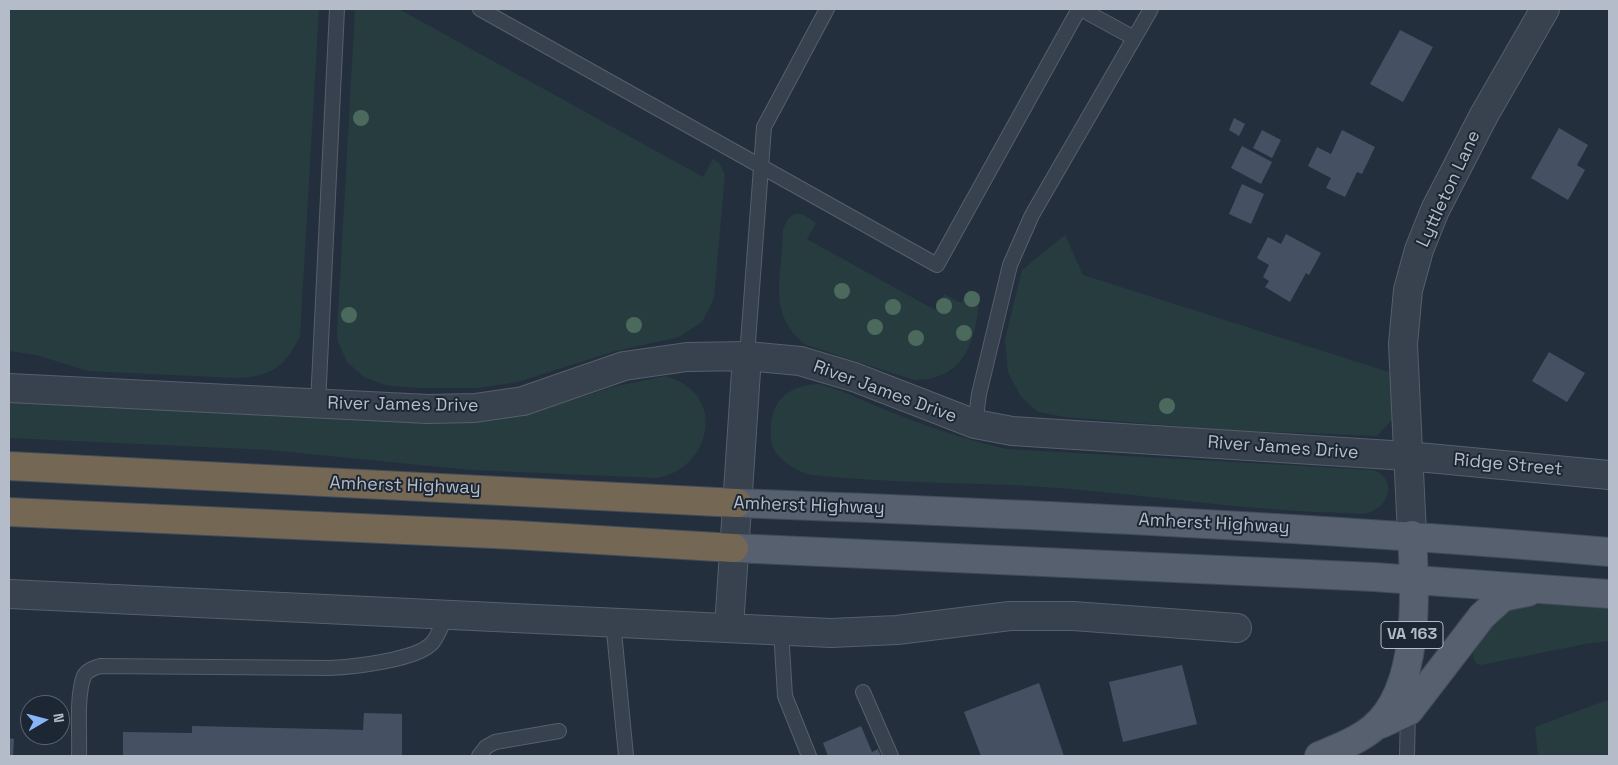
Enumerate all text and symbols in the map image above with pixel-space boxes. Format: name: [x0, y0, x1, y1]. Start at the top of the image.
street label: Lyttleton Lane: [1413, 127, 1485, 251]
street label: River James Drive: [810, 356, 960, 428]
street label: River James Drive: [327, 393, 479, 417]
street label: River James Drive: [1207, 432, 1359, 464]
street label: Ridge Street: [1453, 449, 1563, 481]
street label: Amherst Highway: [329, 473, 481, 499]
street label: Amherst Highway: [733, 493, 885, 519]
street label: Amherst Highway: [1138, 509, 1290, 539]
road number: VA 163: [1381, 622, 1443, 648]
north arrow: [20, 695, 70, 745]
text: N: [49, 712, 68, 724]

